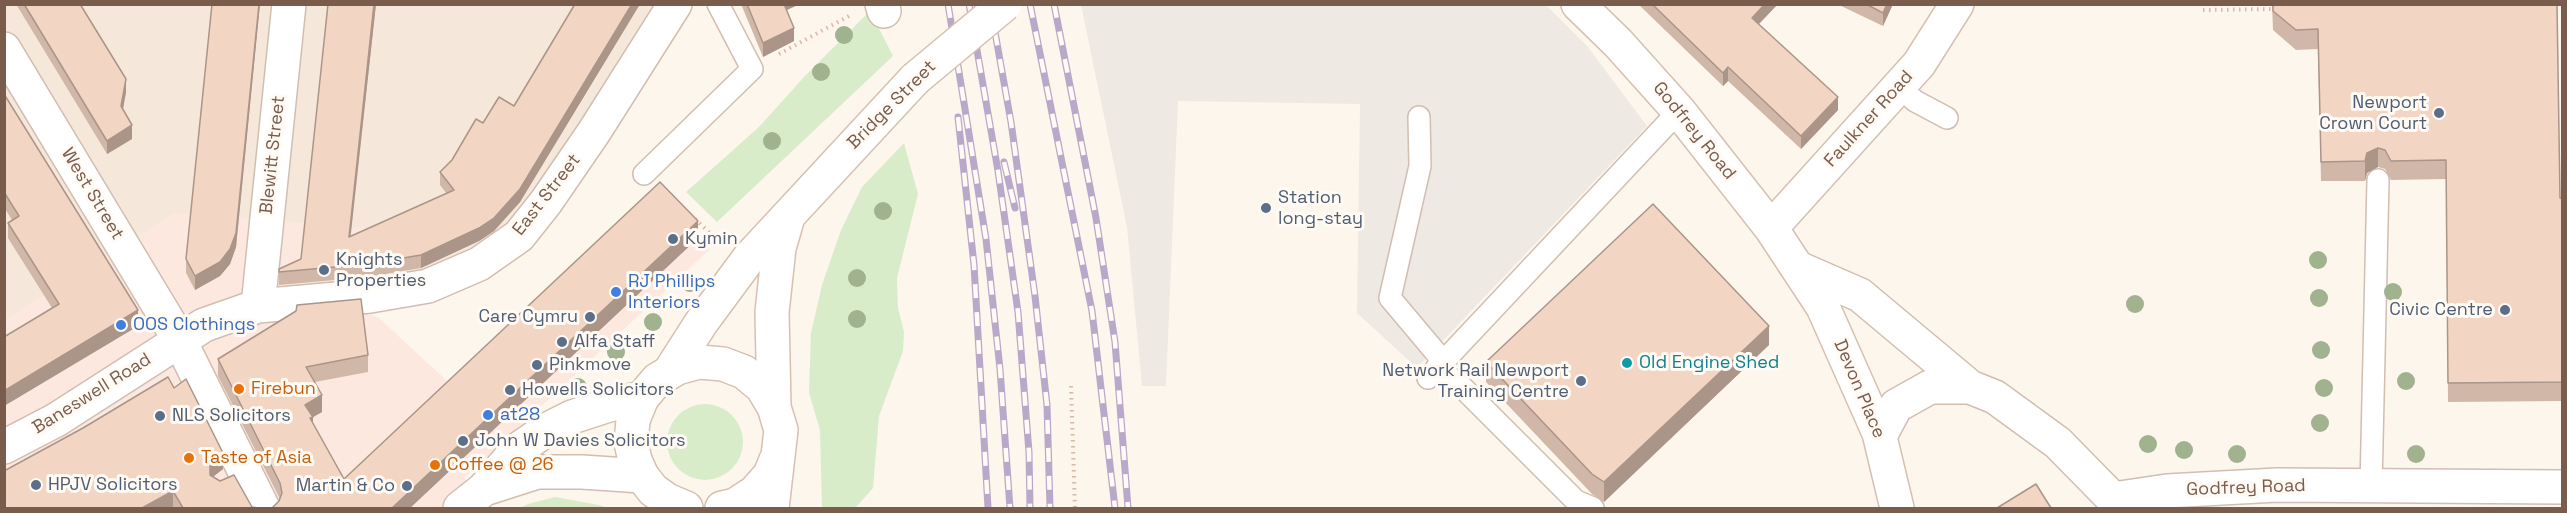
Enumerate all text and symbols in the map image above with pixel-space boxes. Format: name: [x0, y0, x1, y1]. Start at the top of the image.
street label: Bridge Street: [843, 56, 941, 154]
street label: Faulkner Road: [1820, 66, 1918, 172]
street label: Godfrey Road: [1648, 78, 1740, 184]
place label: Newport Crown Court: [2319, 92, 2427, 134]
street label: Blewitt Street: [256, 95, 290, 215]
marker: Newport Crown Court: [2432, 106, 2446, 120]
street label: West Street: [56, 144, 128, 244]
street label: East Street: [508, 150, 586, 240]
place label: Station long-stay: [1278, 187, 1363, 230]
marker: Station long-stay: [1259, 201, 1273, 215]
place label: Kymin: [685, 228, 738, 250]
marker: Kymin: [666, 232, 680, 246]
place label: Knights Properties: [336, 249, 426, 292]
marker: Knights Properties: [317, 263, 331, 277]
place label: RJ Phillips Interiors: [628, 271, 715, 314]
marker: RJ Phillips Interiors: [609, 285, 623, 299]
place label: Civic Centre: [2389, 299, 2493, 321]
marker: Civic Centre: [2498, 303, 2512, 317]
place label: Care Cymru: [478, 306, 578, 328]
marker: Care Cymru: [583, 310, 597, 324]
place label: OOS Clothings: [133, 314, 255, 336]
marker: OOS Clothings: [114, 318, 128, 332]
place label: Alfa Staff: [574, 331, 655, 353]
marker: Alfa Staff: [555, 335, 569, 349]
street label: Devon Place: [1829, 336, 1889, 442]
street label: Baneswell Road: [29, 349, 155, 439]
place label: Old Engine Shed: [1639, 352, 1779, 374]
place label: Pinkmove: [549, 354, 631, 376]
marker: Old Engine Shed: [1620, 356, 1634, 370]
marker: Pinkmove: [530, 358, 544, 372]
place label: Network Rail Newport Training Centre: [1382, 360, 1569, 403]
marker: Network Rail Newport Training Centre: [1574, 374, 1588, 388]
place label: Firebun: [251, 378, 316, 400]
place label: Howells Solicitors: [522, 379, 674, 401]
marker: Firebun: [232, 382, 246, 396]
marker: Howells Solicitors: [503, 383, 517, 397]
place label: at28: [500, 404, 540, 426]
place label: NLS Solicitors: [172, 405, 291, 427]
marker: at28: [481, 408, 495, 422]
marker: NLS Solicitors: [153, 409, 167, 423]
place label: John W Davies Solicitors: [475, 430, 685, 452]
marker: John W Davies Solicitors: [456, 434, 470, 448]
place label: Taste of Asia: [201, 447, 312, 469]
marker: Taste of Asia: [182, 451, 196, 465]
place label: Coffee @ 26: [447, 454, 554, 476]
marker: Coffee @ 26: [428, 458, 442, 472]
place label: HPJV Solicitors: [48, 474, 177, 496]
place label: Martin & Co: [296, 475, 395, 497]
street label: Godfrey Road: [2186, 475, 2306, 501]
marker: HPJV Solicitors: [29, 478, 43, 492]
marker: Martin & Co: [400, 479, 414, 493]

